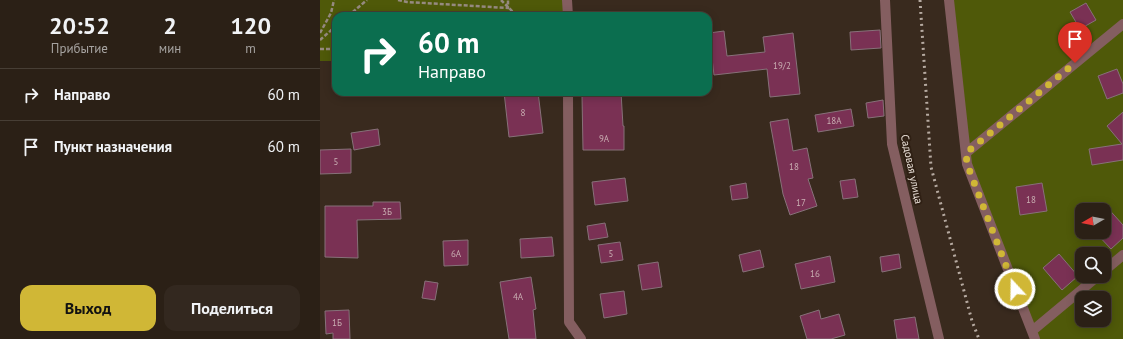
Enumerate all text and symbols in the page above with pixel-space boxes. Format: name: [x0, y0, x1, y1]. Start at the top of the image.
text: 20:52: [49, 10, 110, 41]
text: 2: [163, 10, 177, 41]
text: 120: [230, 10, 271, 41]
pin: [1058, 22, 1092, 63]
text: 60 m: [418, 24, 479, 61]
icon: right: [352, 28, 404, 80]
icon: arrive: [1064, 28, 1086, 50]
text: Прибытие: [51, 40, 108, 57]
text: мин: [159, 40, 181, 57]
text: m: [245, 40, 256, 57]
text: Направо: [418, 60, 486, 83]
house number: 19/2: [773, 60, 791, 71]
icon: right: [20, 84, 42, 106]
text: Направо: [54, 85, 110, 104]
text: 60 m: [267, 85, 300, 104]
house number: 8: [521, 107, 526, 118]
house number: 18А: [826, 115, 842, 126]
house number: 9А: [599, 133, 610, 144]
street label: Садовая улица: [898, 133, 926, 205]
icon: arrive: [20, 136, 42, 158]
text: Пункт назначения: [54, 137, 172, 156]
text: 60 m: [267, 137, 300, 156]
house number: 5: [334, 156, 339, 167]
house number: 18: [789, 161, 799, 172]
house number: 18: [1026, 194, 1036, 205]
house number: 17: [796, 197, 806, 208]
north arrow: [1075, 203, 1111, 239]
map controls: [1075, 203, 1111, 327]
house number: 3Б: [382, 206, 392, 217]
button: search: [1075, 247, 1111, 283]
house number: 6А: [451, 248, 462, 259]
house number: 5: [609, 248, 614, 259]
house number: 16: [810, 268, 820, 279]
position arrow: [994, 268, 1036, 310]
button: Выход: [20, 285, 156, 331]
button: Поделиться: [164, 285, 300, 331]
house number: 4А: [513, 291, 524, 302]
button: layers: [1075, 291, 1111, 327]
house number: 1Б: [332, 317, 342, 328]

